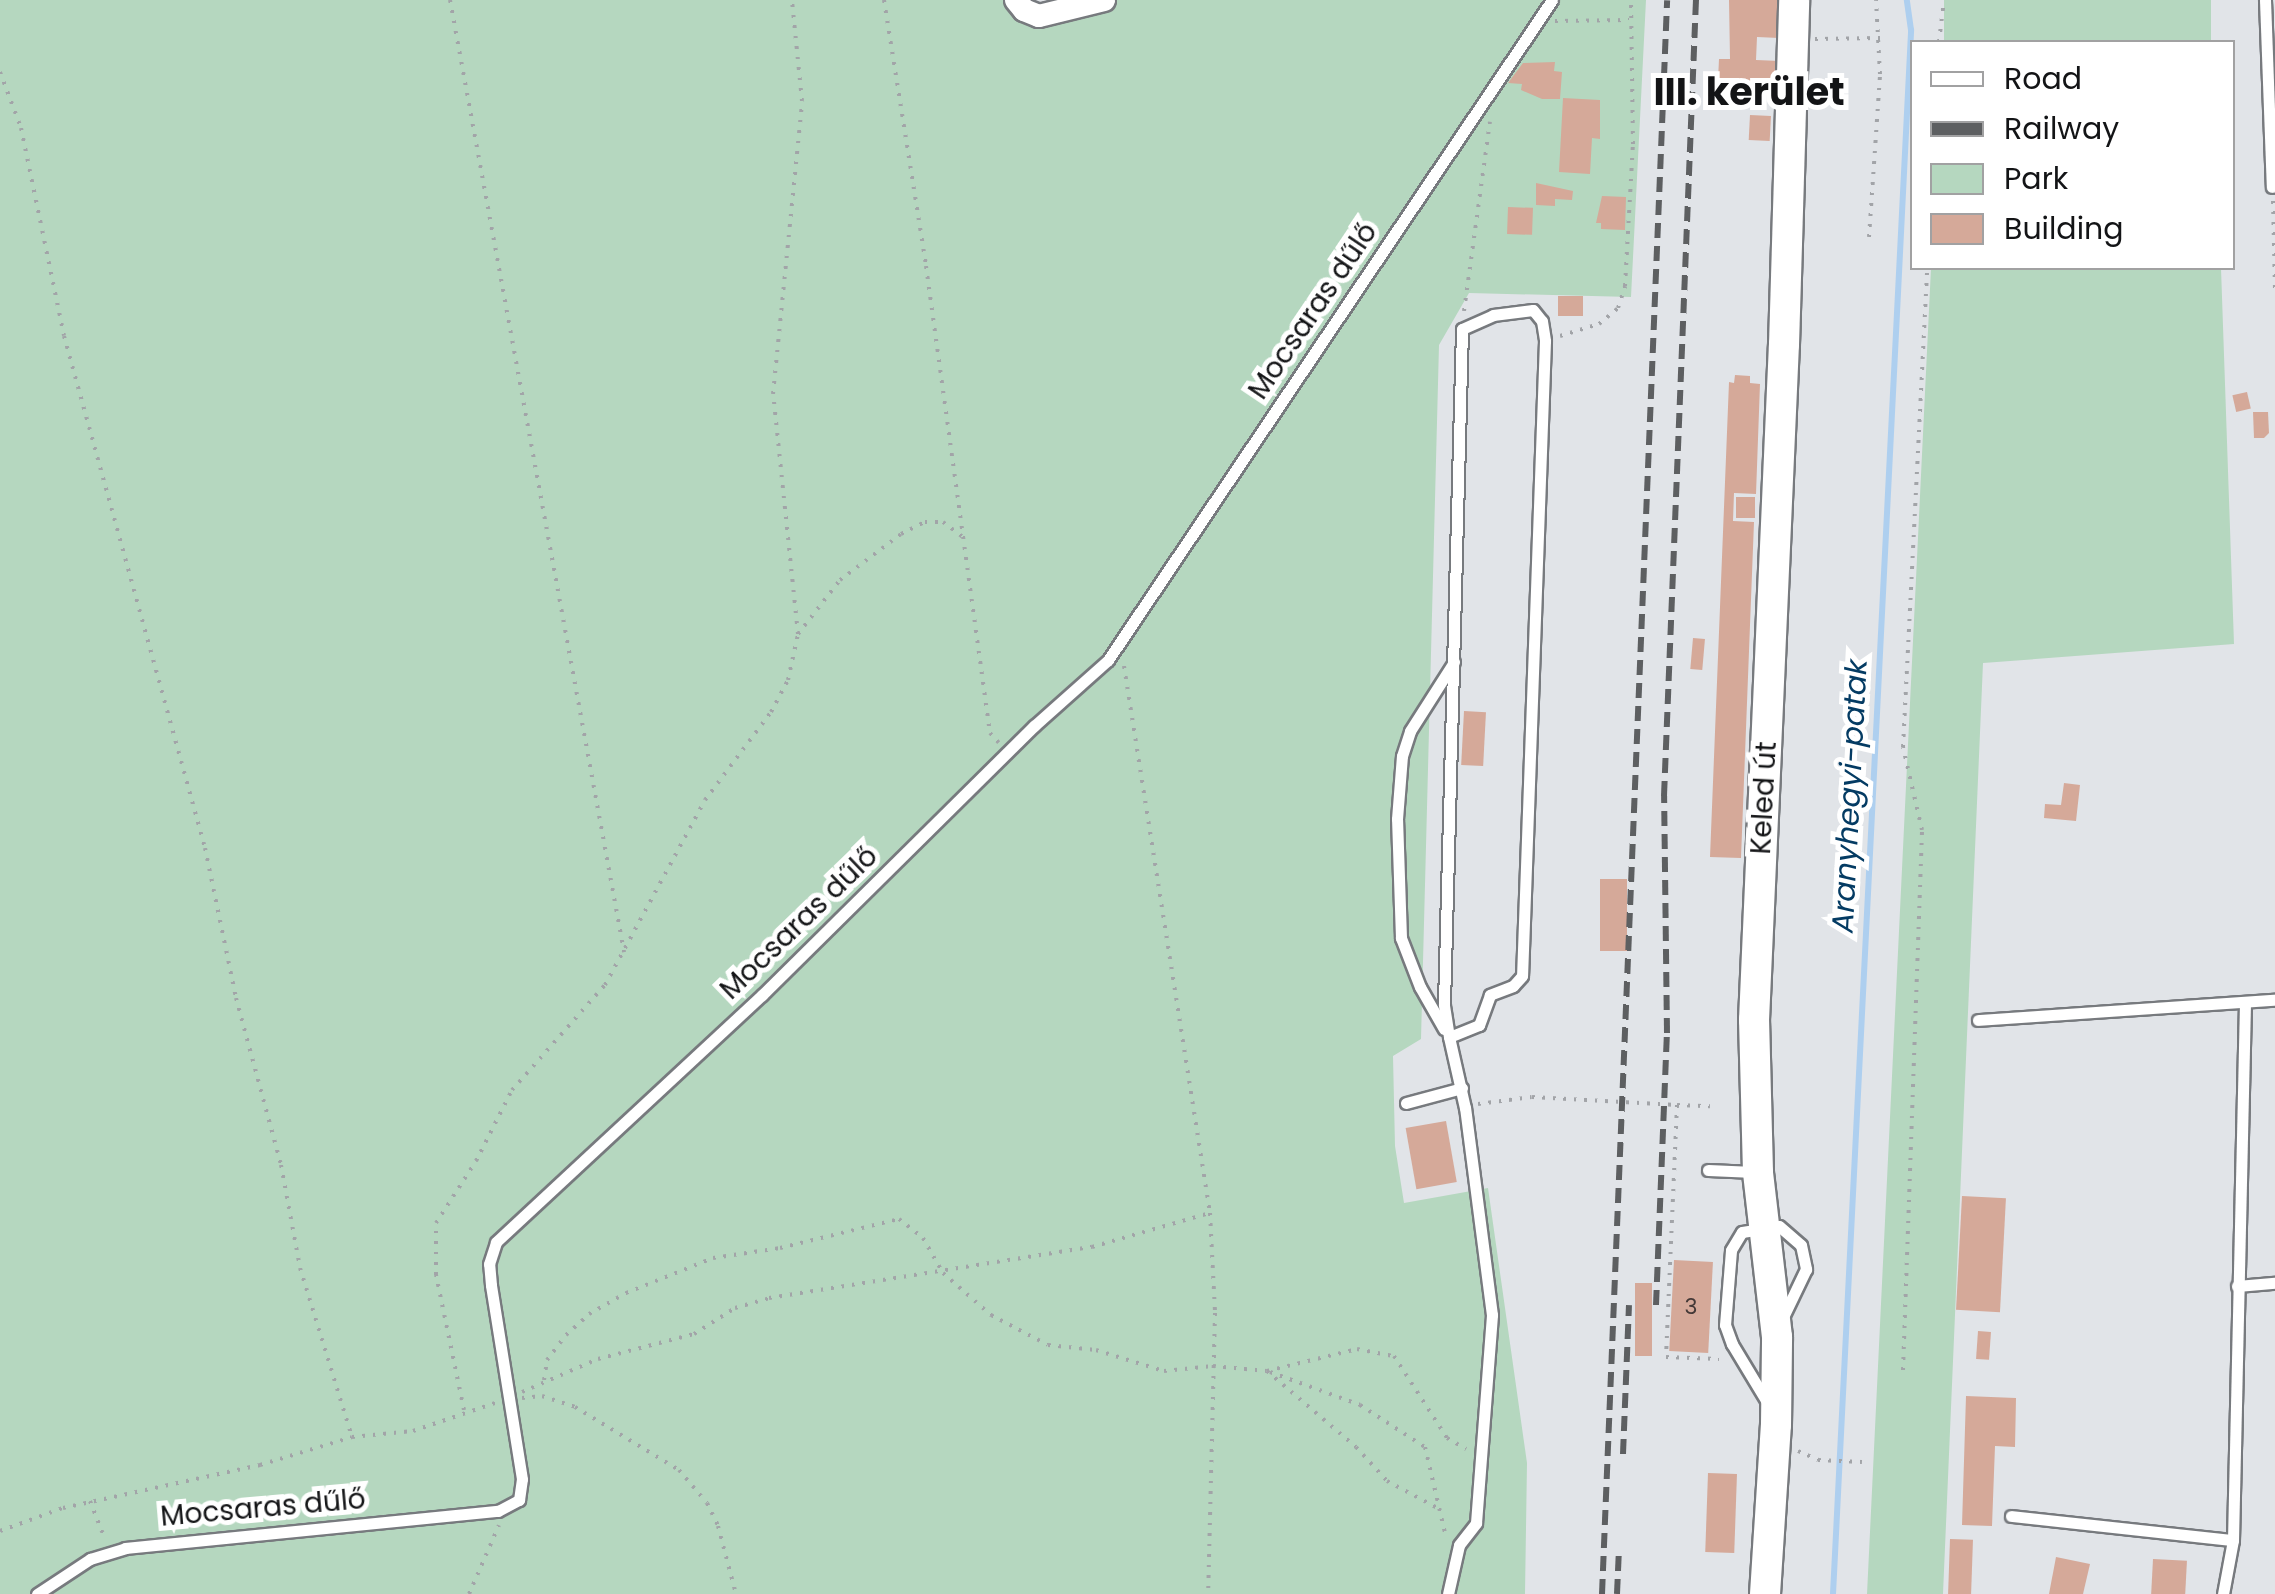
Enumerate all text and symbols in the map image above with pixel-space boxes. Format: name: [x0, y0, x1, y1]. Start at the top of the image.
legend: [1910, 40, 2235, 270]
text: Road: [2004, 57, 2082, 100]
district label: III. kerület: [1653, 69, 1845, 115]
text: Railway: [2004, 107, 2119, 150]
text: Park: [2004, 157, 2068, 200]
text: Building: [2004, 207, 2124, 250]
street label: Mocsaras dűlő: [1242, 216, 1384, 406]
water label: Aranyhegyi-patak: [1825, 658, 1875, 934]
street label: Keled út: [1744, 741, 1784, 855]
street label: Mocsaras dűlő: [713, 839, 885, 1007]
house number: 3: [1685, 1294, 1697, 1320]
street label: Mocsaras dűlő: [159, 1482, 367, 1534]

